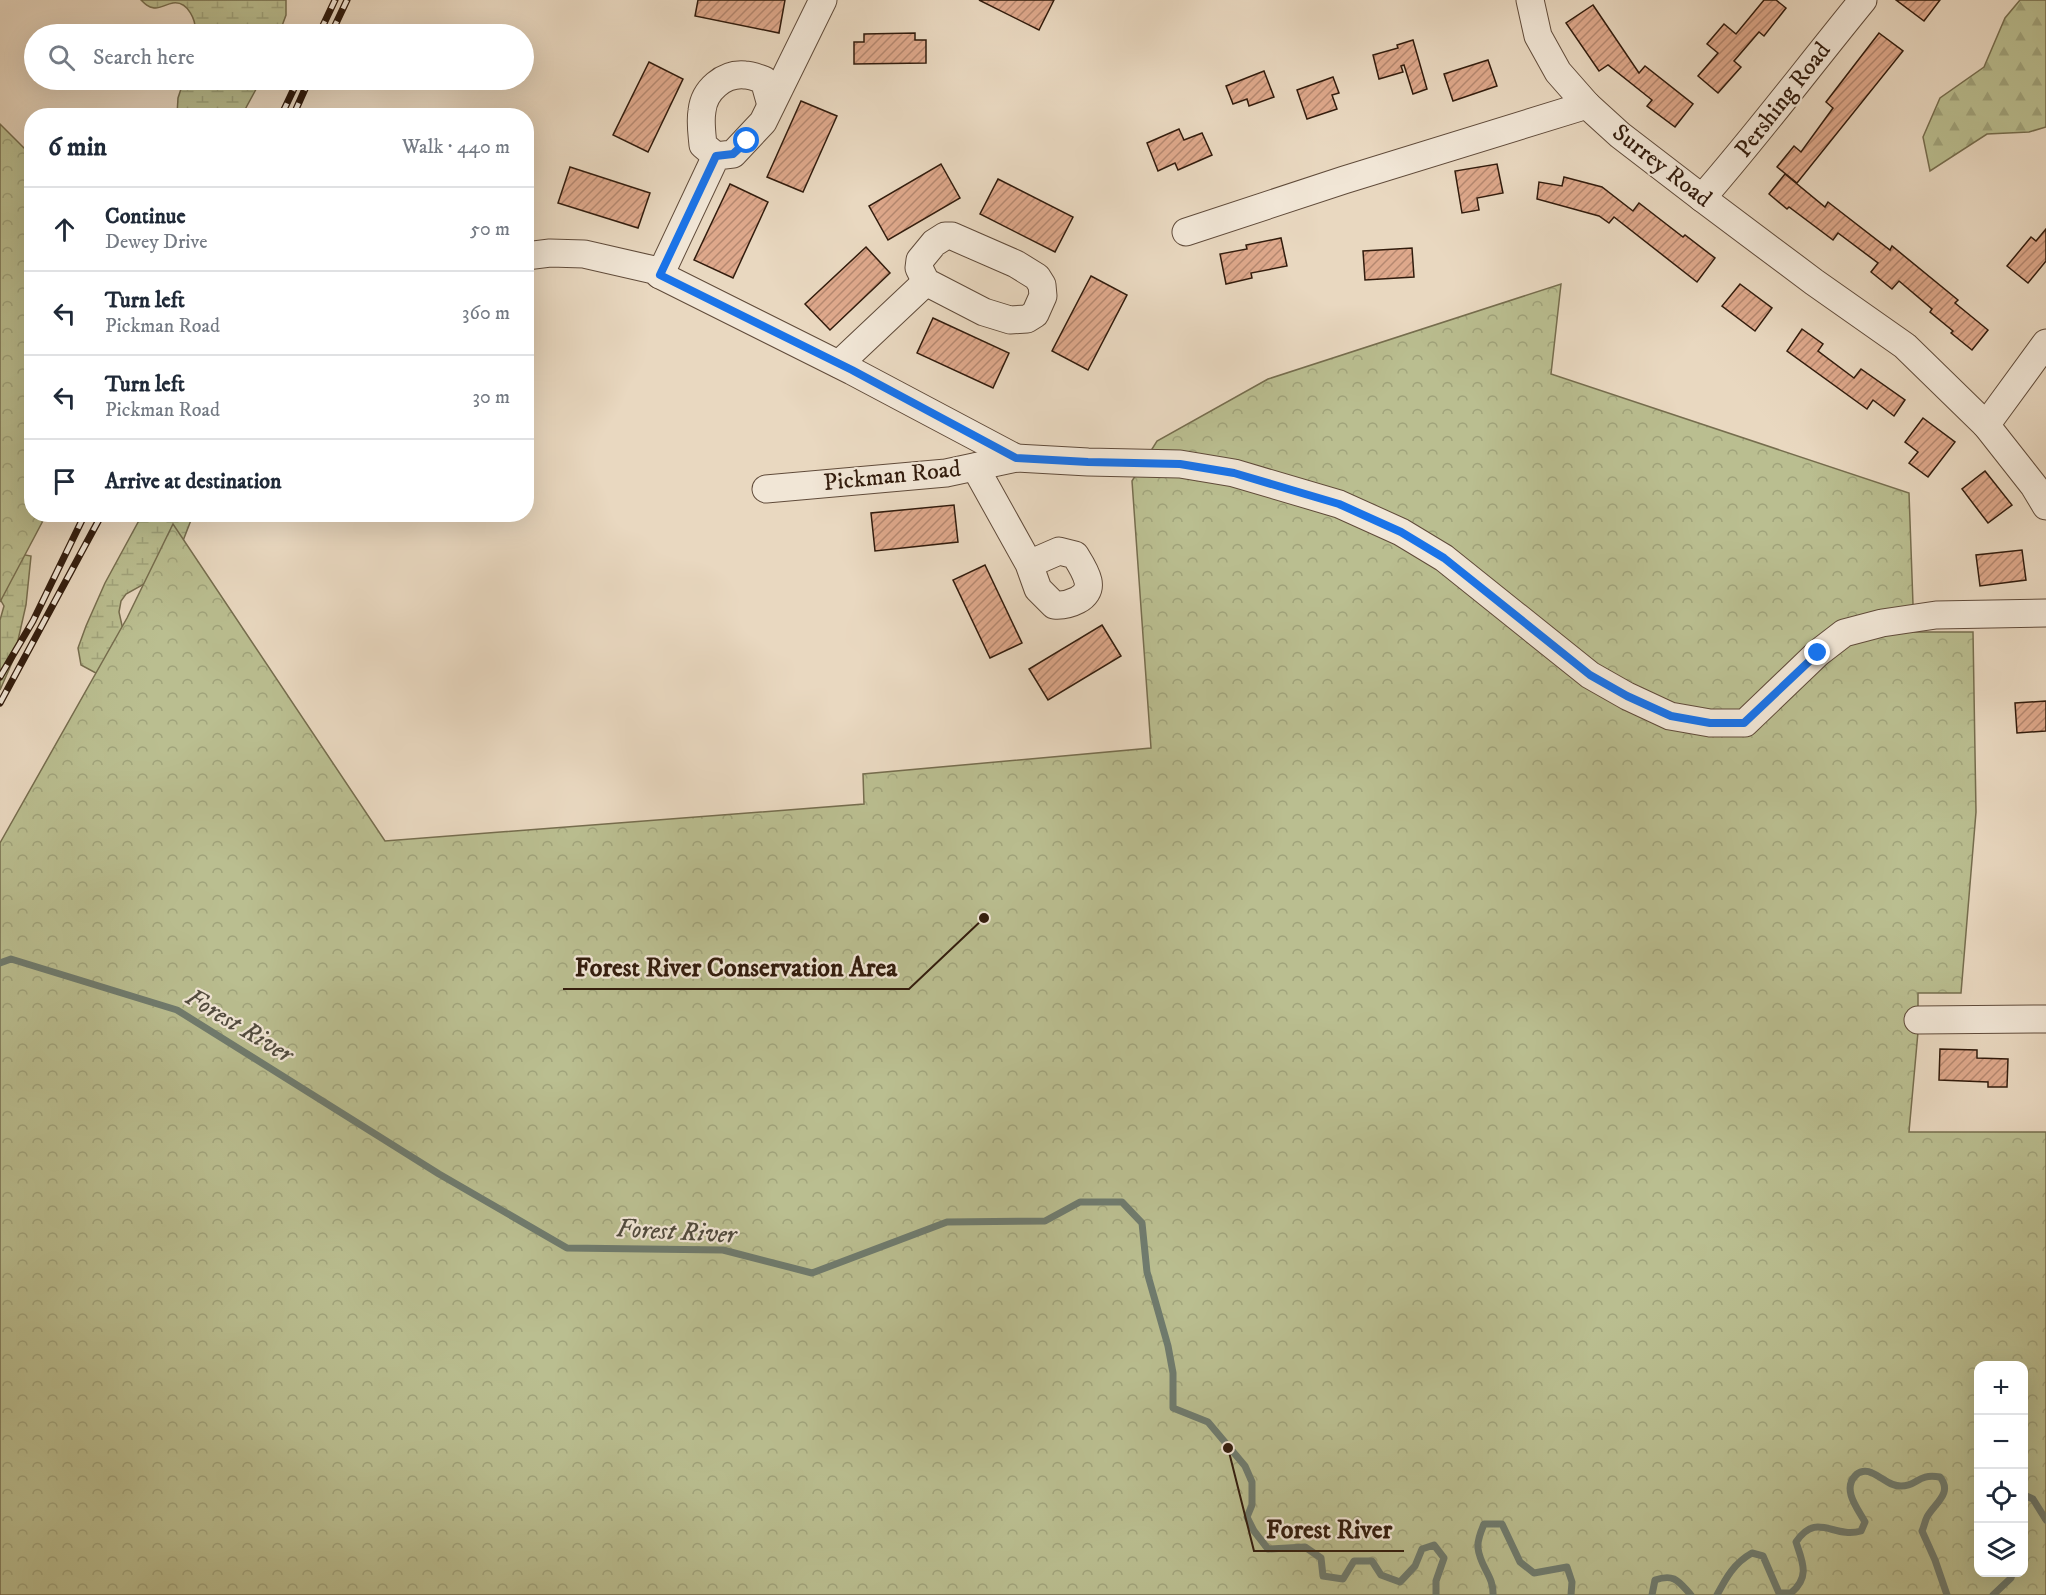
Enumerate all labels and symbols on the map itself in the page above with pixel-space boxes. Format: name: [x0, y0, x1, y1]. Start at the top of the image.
street label: Pershing Road: [1729, 36, 1837, 164]
street label: Surrey Road: [1606, 118, 1718, 214]
route start: [733, 127, 759, 153]
street label: Pickman Road: [822, 454, 962, 498]
route end: [1804, 639, 1830, 665]
callout: Forest River Conservation Area: [563, 945, 909, 989]
text: Forest River Conservation Area: [575, 952, 898, 985]
water label: Forest River: [179, 981, 300, 1072]
water label: Forest River: [615, 1212, 739, 1252]
callout: Forest River: [1254, 1507, 1404, 1551]
text: Forest River: [1266, 1514, 1393, 1547]

